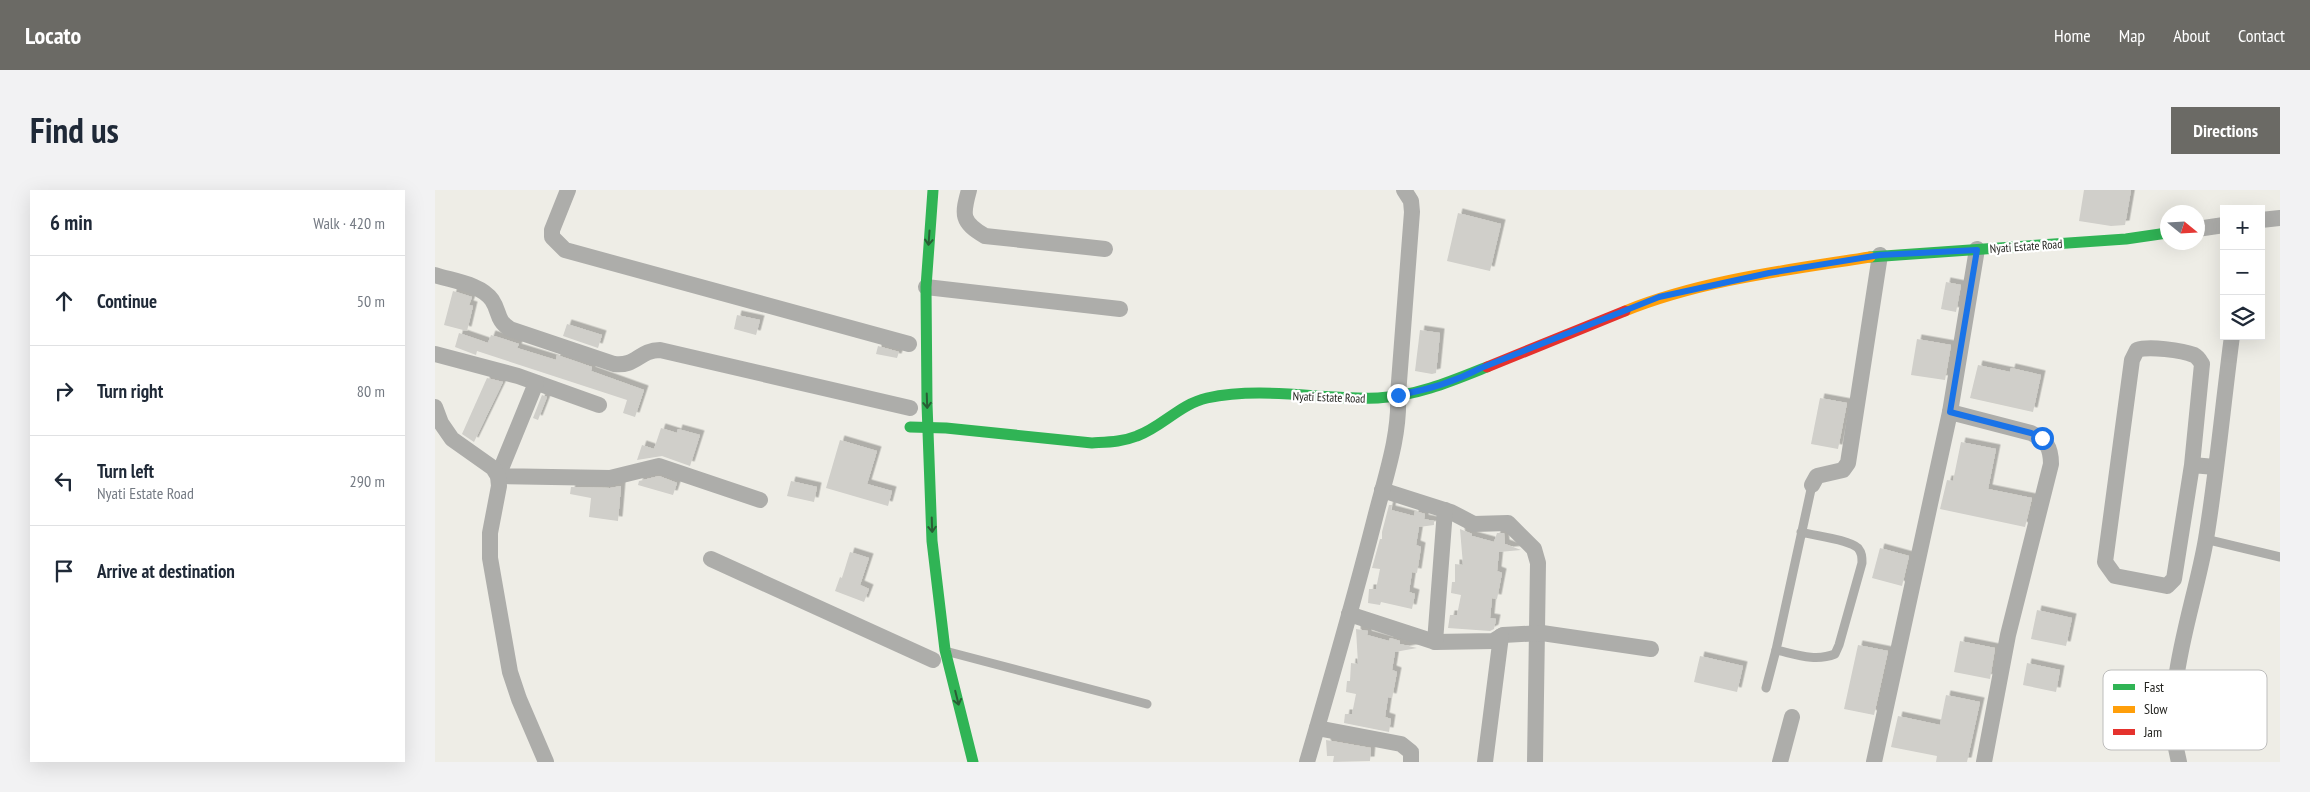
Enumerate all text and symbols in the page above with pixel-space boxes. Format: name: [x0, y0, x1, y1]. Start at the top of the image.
text: Locato: [25, 20, 81, 51]
text: Home: [2054, 24, 2091, 47]
text: Map: [2119, 24, 2145, 47]
text: About: [2173, 24, 2210, 47]
text: Contact: [2238, 24, 2285, 47]
text: Find us: [30, 107, 119, 153]
button: Directions: [2171, 107, 2280, 154]
north arrow: [2160, 205, 2205, 250]
map controls: [2220, 205, 2265, 340]
button: +: [2220, 205, 2265, 250]
text: 6 min: [50, 209, 92, 236]
text: Walk · 420 m: [313, 213, 385, 233]
one-way arrow: [924, 230, 933, 246]
street label: Nyati Estate Road: [1989, 236, 2063, 256]
button: −: [2220, 250, 2265, 295]
icon: ahead: [50, 287, 78, 315]
text: Continue: [97, 289, 157, 313]
text: 50 m: [357, 291, 385, 311]
button: layers: [2220, 295, 2265, 340]
icon: right: [50, 377, 78, 405]
text: Turn right: [97, 379, 163, 403]
text: 80 m: [357, 381, 385, 401]
route end: [1387, 384, 1410, 407]
street label: Nyati Estate Road: [1292, 388, 1366, 406]
one-way arrow: [922, 392, 932, 409]
route start: [2031, 427, 2054, 450]
text: Turn left: [97, 459, 154, 483]
icon: left: [50, 467, 78, 495]
text: 290 m: [350, 471, 385, 491]
text: Nyati Estate Road: [97, 483, 194, 503]
one-way arrow: [927, 517, 936, 533]
icon: arrive: [50, 557, 78, 585]
text: Arrive at destination: [97, 559, 235, 583]
legend: [2103, 670, 2267, 750]
text: Fast: [2144, 678, 2164, 696]
one-way arrow: [953, 689, 962, 705]
text: Slow: [2144, 700, 2168, 718]
text: Jam: [2143, 723, 2162, 741]

